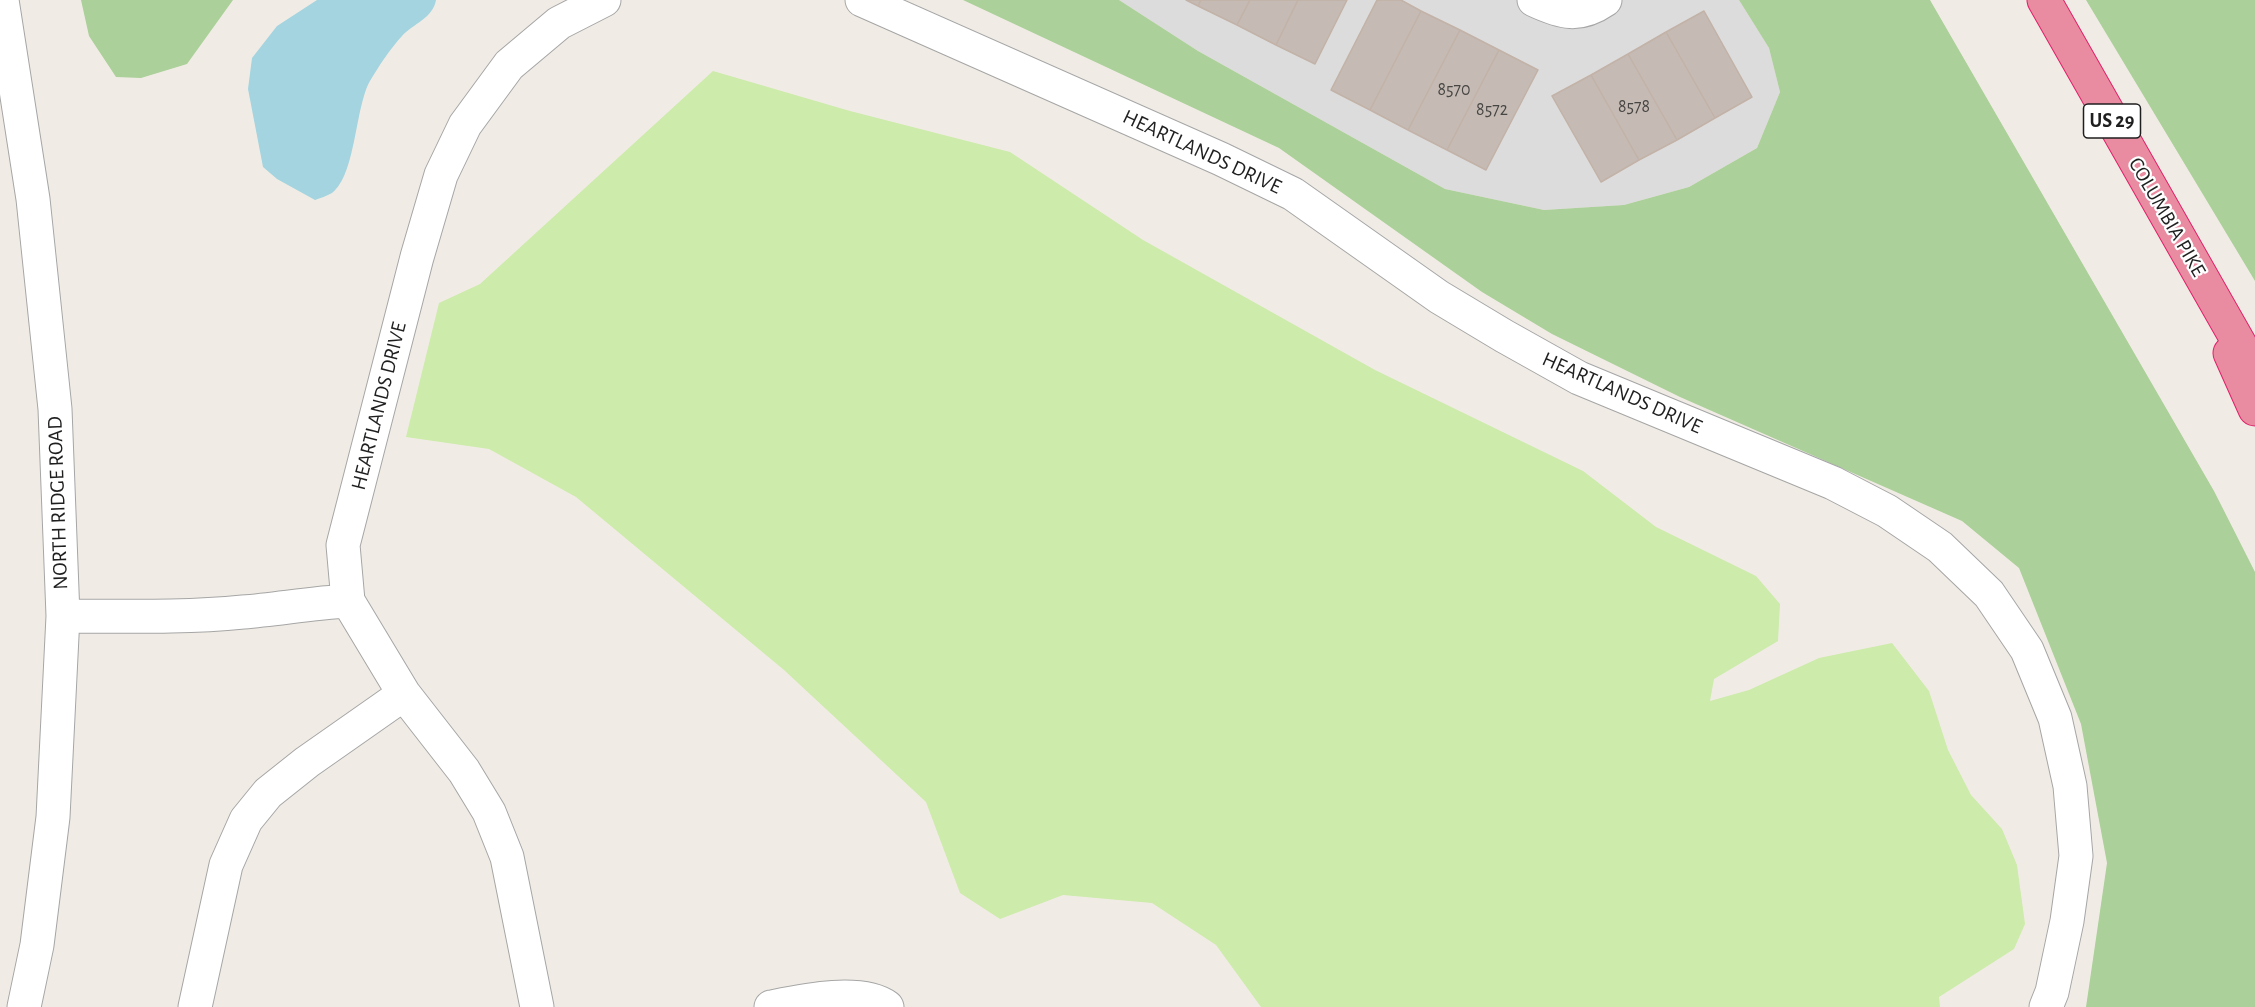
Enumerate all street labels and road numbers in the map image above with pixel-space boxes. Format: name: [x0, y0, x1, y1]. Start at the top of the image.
street label: HEARTLANDS DRIVE: [1119, 104, 1285, 200]
road number: US 29: [2084, 104, 2140, 138]
street label: COLUMBIA PIKE: [2123, 153, 2211, 281]
street label: HEARTLANDS DRIVE: [346, 319, 412, 493]
street label: HEARTLANDS DRIVE: [1538, 346, 1706, 440]
street label: NORTH RIDGE ROAD: [42, 416, 74, 590]

